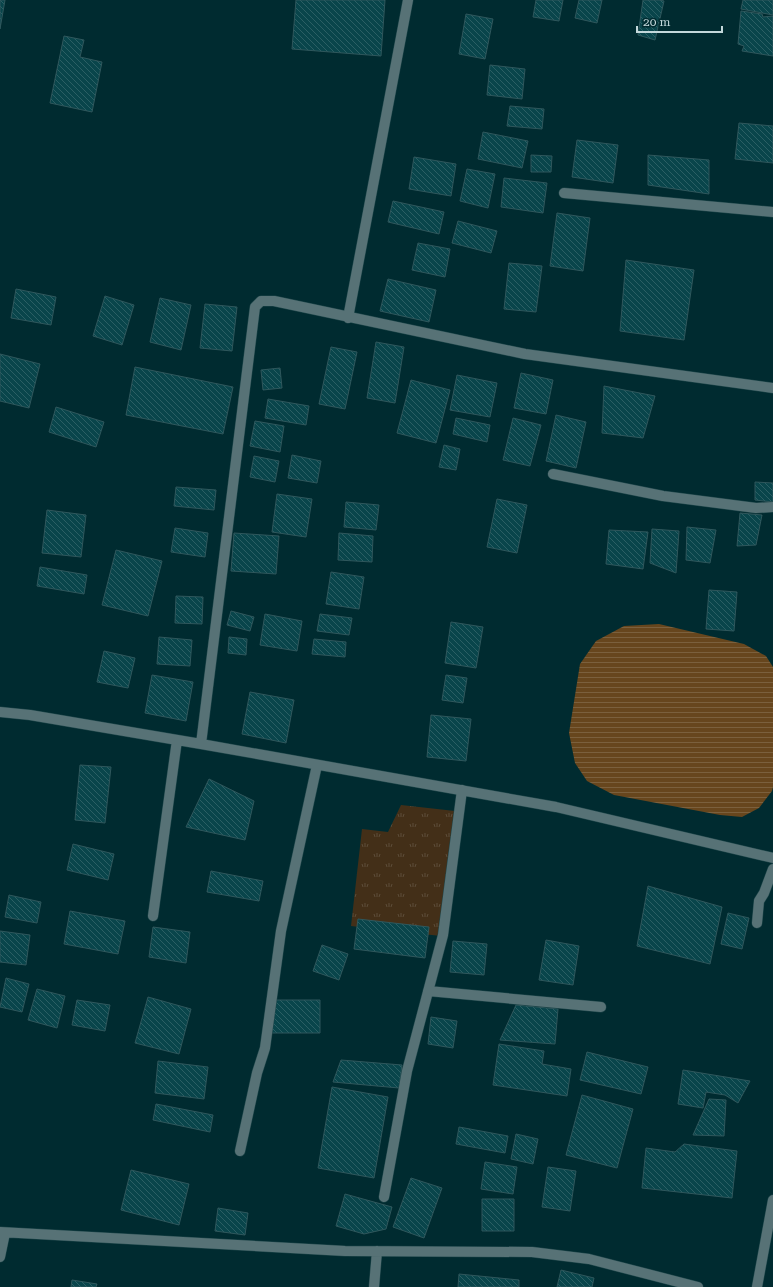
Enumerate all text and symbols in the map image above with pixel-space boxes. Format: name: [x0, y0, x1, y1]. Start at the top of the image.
scale bar: [637, 8, 722, 34]
text: 20 m: [643, 15, 670, 29]

